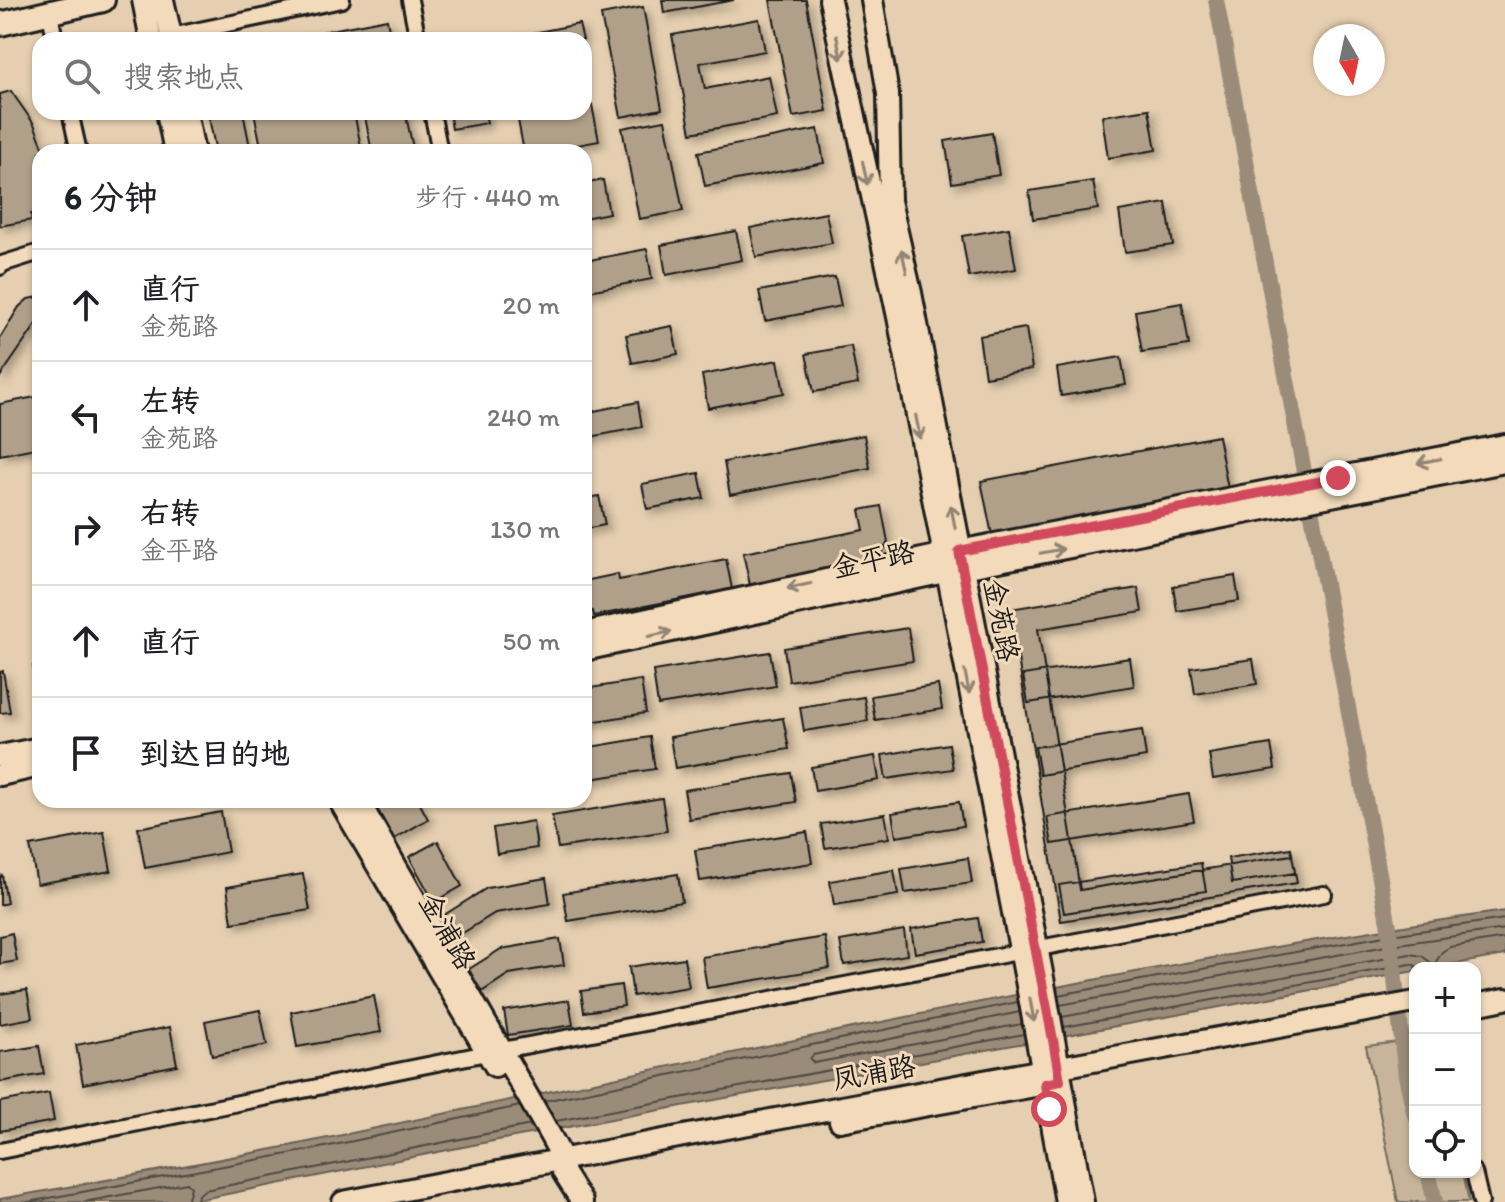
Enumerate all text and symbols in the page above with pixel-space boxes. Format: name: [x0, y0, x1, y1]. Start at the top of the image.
north arrow: [1313, 24, 1385, 96]
search box: [32, 32, 592, 120]
one-way arrow: [833, 35, 848, 60]
icon: search: [60, 54, 104, 98]
text: 搜索地点: [124, 58, 244, 95]
one-way arrow: [858, 159, 873, 185]
text: 6 分钟: [64, 177, 158, 218]
text: 步行 · 440 m: [415, 181, 560, 213]
one-way arrow: [896, 249, 911, 275]
text: 直行: [140, 270, 200, 307]
icon: ahead: [64, 283, 108, 327]
text: 20 m: [503, 289, 560, 321]
text: 金苑路: [140, 310, 218, 342]
text: 左转: [140, 382, 200, 419]
icon: left: [64, 395, 108, 439]
text: 240 m: [487, 401, 560, 433]
one-way arrow: [912, 414, 927, 439]
text: 金苑路: [140, 422, 218, 454]
one-way arrow: [1416, 454, 1442, 469]
route end: [1320, 460, 1356, 496]
text: 右转: [140, 494, 200, 531]
one-way arrow: [944, 505, 959, 530]
icon: right: [64, 507, 108, 551]
text: 130 m: [490, 513, 560, 545]
text: 金平路: [140, 534, 218, 566]
street label: 金平路: [828, 534, 918, 584]
one-way arrow: [1038, 543, 1064, 558]
street label: 金苑路: [977, 576, 1027, 664]
one-way arrow: [787, 579, 813, 594]
icon: ahead: [64, 619, 108, 663]
text: 直行: [140, 623, 200, 660]
text: 50 m: [503, 625, 560, 657]
one-way arrow: [647, 626, 673, 641]
one-way arrow: [960, 669, 975, 695]
icon: arrive: [64, 731, 108, 775]
text: 到达目的地: [140, 735, 290, 772]
street label: 金浦路: [412, 886, 484, 976]
map controls: [1409, 962, 1481, 1178]
button: +: [1409, 962, 1481, 1034]
one-way arrow: [1025, 997, 1040, 1023]
button: −: [1409, 1034, 1481, 1106]
street label: 凤浦路: [830, 1048, 918, 1096]
route start: [1031, 1091, 1067, 1127]
button: locate: [1409, 1106, 1481, 1178]

